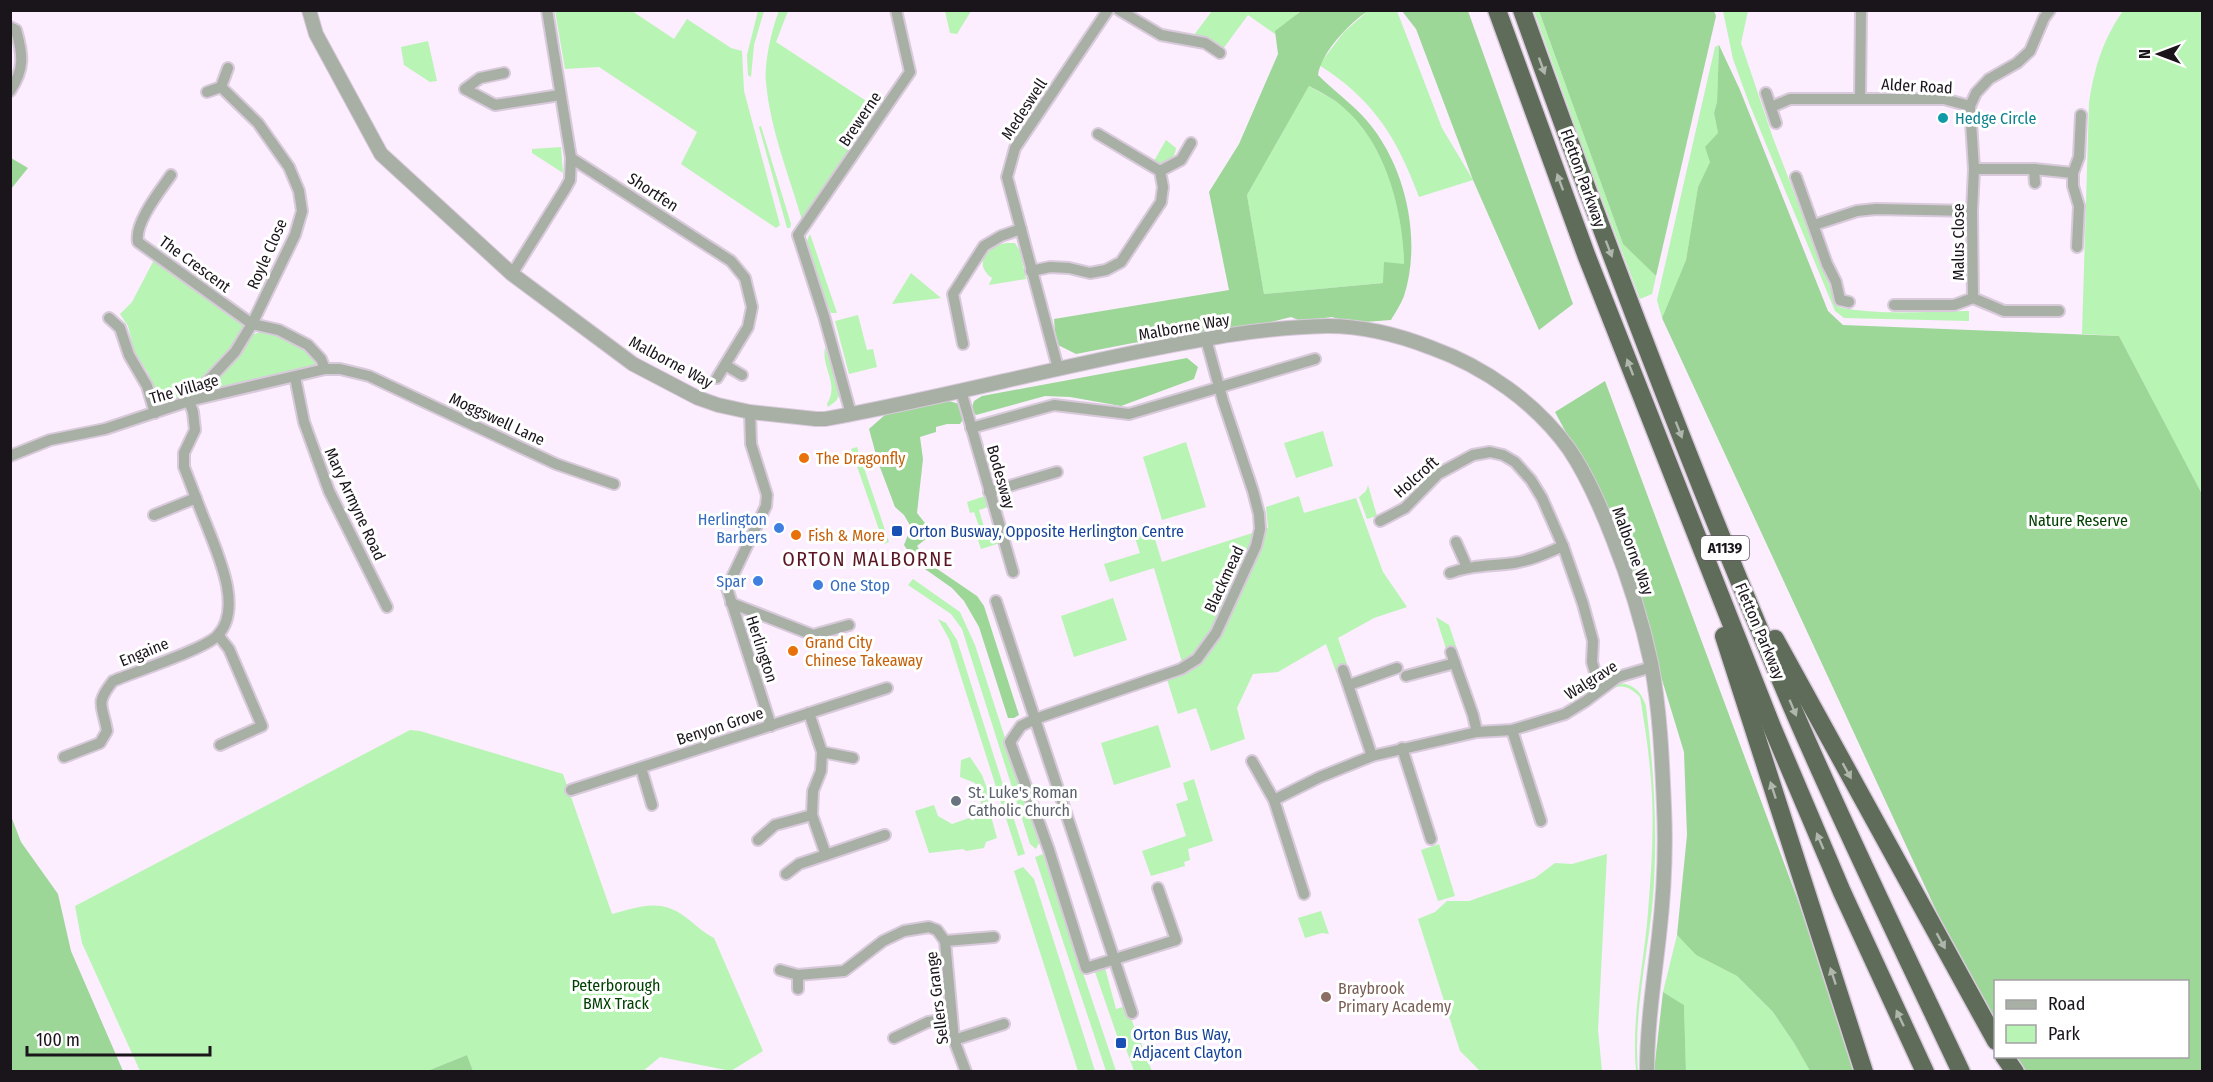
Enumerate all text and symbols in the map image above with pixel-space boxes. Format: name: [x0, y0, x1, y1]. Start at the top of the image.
north arrow: [2129, 24, 2189, 84]
text: N: [2135, 49, 2154, 59]
one-way arrow: [1537, 57, 1547, 75]
street label: Medeswell: [997, 75, 1051, 143]
street label: Alder Road: [1881, 75, 1953, 97]
street label: Brewerne: [835, 88, 885, 150]
place label: Hedge Circle: [1955, 109, 2036, 128]
marker: Hedge Circle: [1936, 111, 1950, 125]
street label: Fletton Parkway: [1556, 126, 1610, 231]
street label: Shortfen: [624, 169, 682, 215]
one-way arrow: [1554, 173, 1564, 191]
street label: Malus Close: [1949, 203, 1968, 281]
street label: Royle Close: [243, 216, 291, 292]
street label: The Crescent: [156, 232, 235, 297]
one-way arrow: [1604, 240, 1614, 258]
street label: Malborne Way: [1137, 309, 1232, 344]
street label: Malborne Way: [626, 332, 717, 392]
one-way arrow: [1625, 358, 1635, 376]
street label: The Village: [147, 370, 221, 408]
street label: Moggswell Lane: [446, 389, 548, 449]
one-way arrow: [1675, 422, 1685, 440]
street label: Bodesway: [983, 443, 1019, 512]
street label: Mary Armyne Road: [321, 445, 389, 563]
place label: The Dragonfly: [816, 449, 906, 468]
marker: The Dragonfly: [797, 451, 811, 465]
street label: Holcroft: [1390, 452, 1443, 502]
street label: Malborne Way: [1608, 504, 1658, 598]
place label: Herlington Barbers: [698, 510, 767, 547]
park label: Nature Reserve: [2028, 511, 2128, 530]
marker: Herlington Barbers: [772, 521, 786, 535]
place label: Orton Busway, Opposite Herlington Centre: [909, 522, 1184, 541]
marker: Orton Busway, Opposite Herlington Centre: [890, 524, 904, 538]
place label: Fish & More: [808, 526, 885, 545]
marker: Fish & More: [789, 528, 803, 542]
road number: A1139: [1701, 536, 1749, 560]
street label: Blackmead: [1200, 543, 1248, 615]
district label: ORTON MALBORNE: [782, 547, 954, 571]
place label: Spar: [716, 572, 746, 591]
marker: Spar: [751, 574, 765, 588]
place label: One Stop: [830, 576, 890, 595]
marker: One Stop: [811, 578, 825, 592]
street label: Fletton Parkway: [1731, 580, 1789, 683]
street label: Herlington: [742, 613, 782, 685]
place label: Grand City Chinese Takeaway: [805, 633, 923, 670]
street label: Engaine: [117, 634, 171, 670]
marker: Grand City Chinese Takeaway: [786, 644, 800, 658]
street label: Walgrave: [1561, 656, 1621, 704]
one-way arrow: [1788, 700, 1797, 717]
street label: Benyon Grove: [674, 703, 766, 749]
one-way arrow: [1842, 762, 1852, 779]
one-way arrow: [1768, 781, 1778, 799]
place label: St. Luke's Roman Catholic Church: [968, 783, 1078, 820]
marker: St. Luke's Roman Catholic Church: [949, 794, 963, 808]
one-way arrow: [1815, 831, 1825, 849]
one-way arrow: [1936, 933, 1946, 950]
street label: Sellers Grange: [922, 950, 952, 1046]
one-way arrow: [1828, 967, 1837, 985]
park label: Peterborough BMX Track: [571, 976, 661, 1013]
place label: Braybrook Primary Academy: [1338, 979, 1452, 1016]
legend: [1994, 980, 2189, 1058]
marker: Braybrook Primary Academy: [1319, 990, 1333, 1004]
text: Road: [2048, 993, 2085, 1015]
one-way arrow: [1896, 1010, 1905, 1027]
scale bar: [27, 1019, 210, 1057]
text: Park: [2048, 1023, 2081, 1045]
place label: Orton Bus Way, Adjacent Clayton: [1133, 1025, 1242, 1062]
text: 100 m: [36, 1029, 80, 1051]
marker: Orton Bus Way, Adjacent Clayton: [1114, 1036, 1128, 1050]

